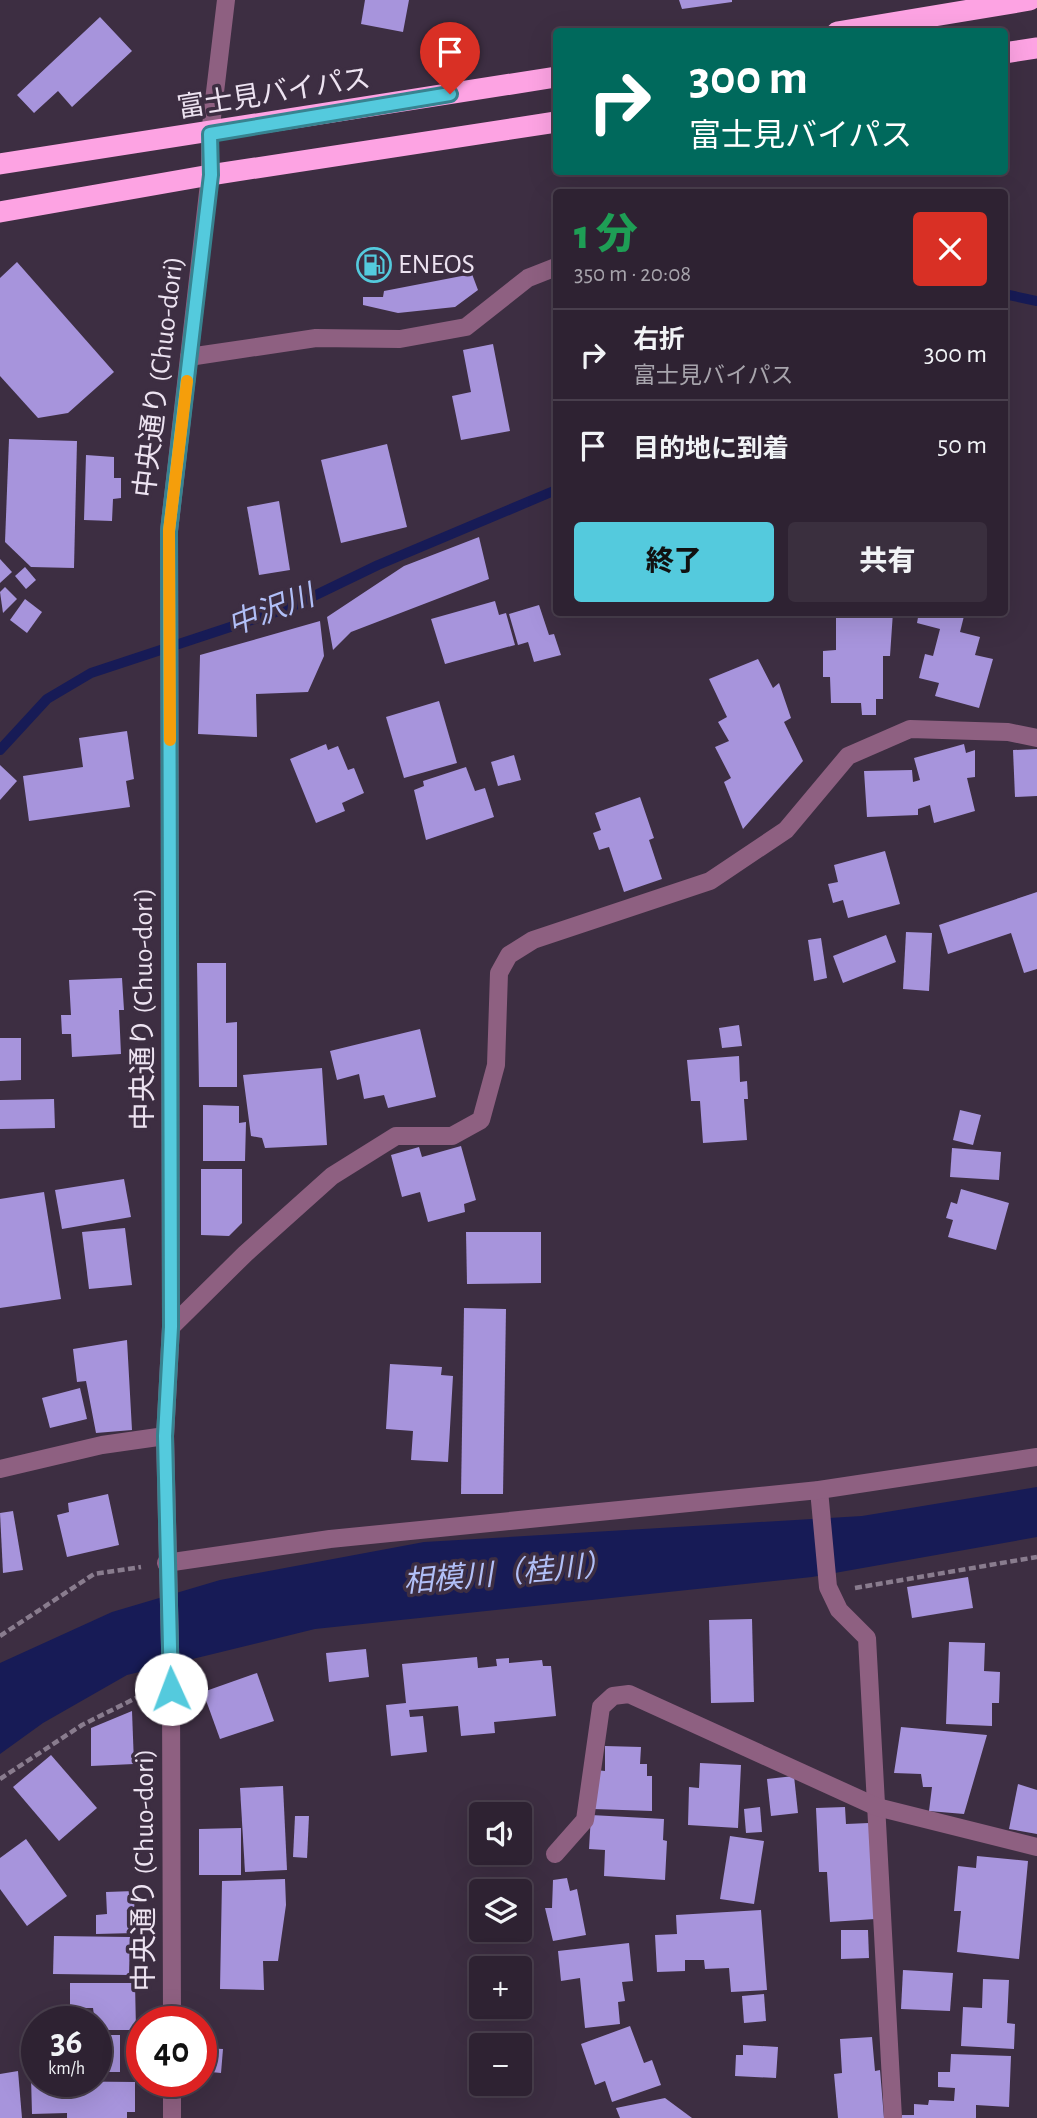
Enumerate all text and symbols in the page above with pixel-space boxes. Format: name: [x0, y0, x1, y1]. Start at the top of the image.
pin: [420, 22, 480, 94]
icon: arrive: [431, 33, 469, 71]
text: 300 m: [689, 54, 808, 103]
icon: right: [574, 56, 665, 147]
street label: 富士見バイパス: [175, 63, 373, 123]
text: 富士見バイパス: [689, 120, 912, 152]
button: close: [913, 212, 987, 286]
text: 1 分: [574, 214, 638, 256]
fuel station icon: ENEOS: [355, 246, 393, 284]
place label: ENEOS: [398, 251, 475, 279]
street label: 中央通り (Chuo-dori): [129, 255, 189, 499]
text: 350 m · 20:08: [574, 263, 691, 286]
text: 右折: [633, 327, 685, 353]
icon: right: [574, 336, 612, 374]
text: 300 m: [924, 341, 987, 367]
text: 富士見バイパス: [633, 365, 794, 388]
icon: arrive: [574, 427, 612, 465]
text: 50 m: [937, 432, 987, 458]
text: 目的地に到着: [633, 436, 789, 462]
button: 終了: [574, 522, 774, 602]
button: 共有: [788, 522, 987, 602]
water label: 中沢川: [223, 578, 321, 641]
street label: 中央通り (Chuo-dori): [128, 888, 158, 1130]
water label: 相模川（桂川）: [402, 1548, 614, 1598]
position arrow: [134, 1652, 208, 1726]
street label: 中央通り (Chuo-dori): [129, 1749, 159, 1991]
map controls: [469, 1802, 532, 2096]
button: sound: [469, 1802, 532, 1865]
button: layers: [469, 1879, 532, 1942]
button: +: [469, 1956, 532, 2019]
speed limit sign: 40: [126, 2006, 217, 2097]
text: 36: [50, 2025, 82, 2060]
button: −: [469, 2033, 532, 2096]
text: km/h: [48, 2060, 85, 2078]

